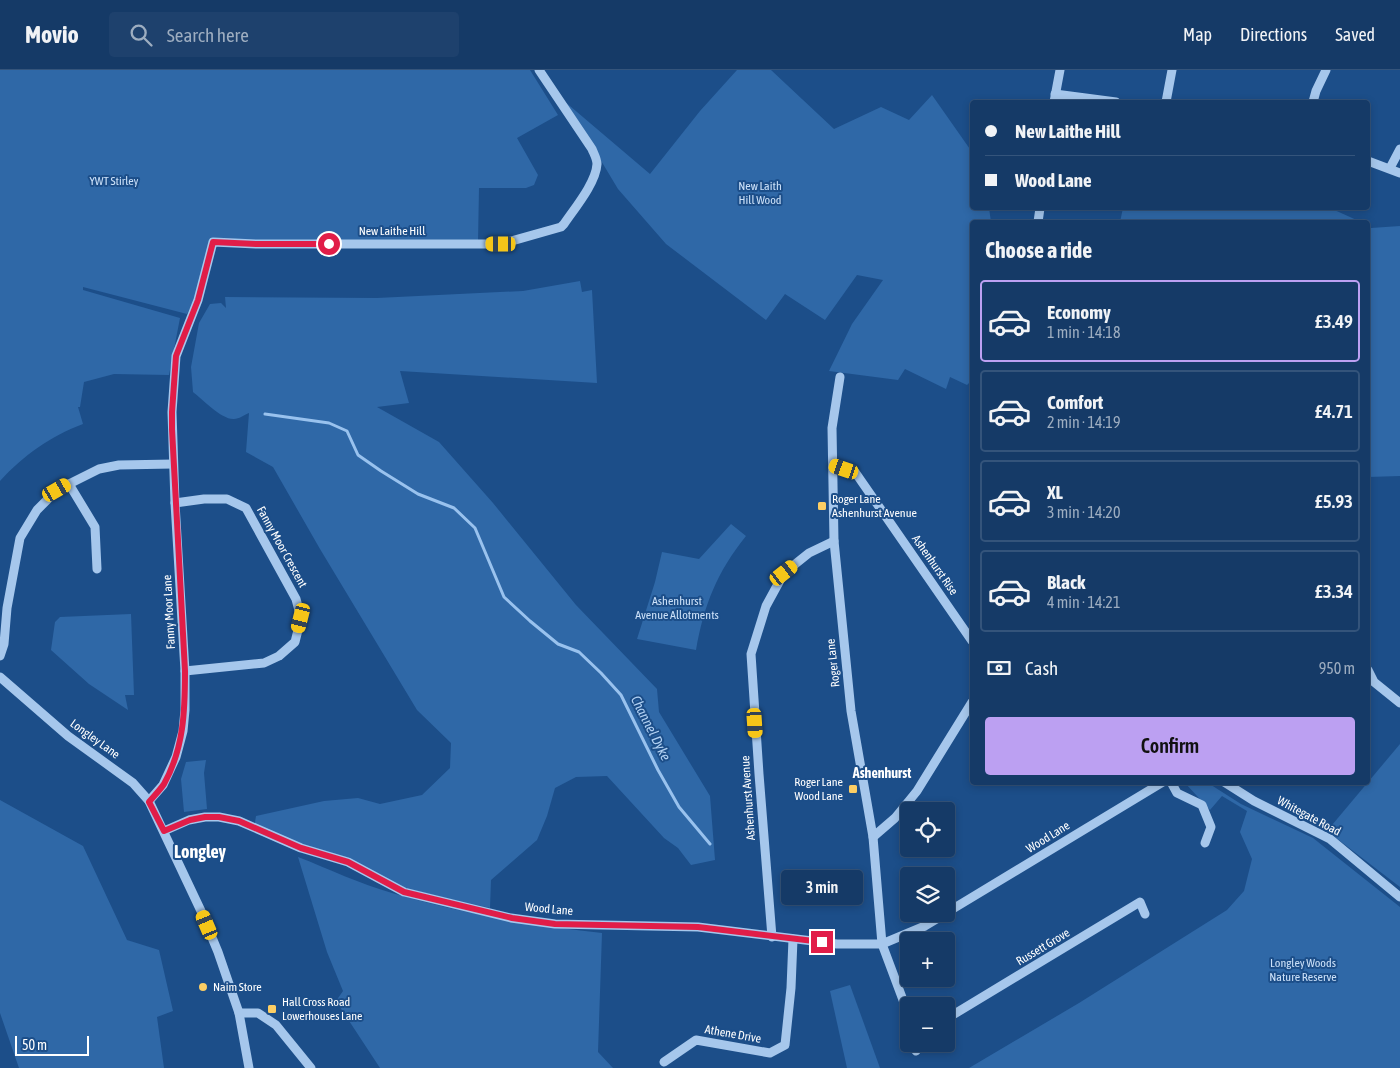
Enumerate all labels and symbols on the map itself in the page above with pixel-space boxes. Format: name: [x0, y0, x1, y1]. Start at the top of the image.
park label: YWT Stirley: [89, 174, 139, 188]
park label: New Laith Hill Wood: [738, 179, 782, 207]
street label: New Laithe Hill: [359, 224, 426, 238]
route start: [318, 233, 340, 255]
car: [486, 237, 516, 252]
car: [827, 457, 860, 481]
car: [40, 476, 73, 504]
place label: Roger Lane Ashenhurst Avenue: [832, 492, 917, 520]
marker: Roger Lane Ashenhurst Avenue: [816, 500, 828, 512]
street label: Fanny Moor Crescent: [254, 504, 310, 591]
street label: Ashenhurst Rise: [909, 532, 961, 598]
car: [767, 558, 800, 588]
street label: Fanny Moor Lane: [160, 574, 178, 650]
park label: Ashenhurst Avenue Allotments: [635, 594, 719, 622]
car: [290, 602, 311, 634]
street label: Roger Lane: [823, 638, 843, 688]
water label: Channel Dyke: [628, 693, 674, 763]
car: [746, 708, 763, 738]
street label: Longley Lane: [68, 716, 122, 762]
street label: Ashenhurst Avenue: [738, 755, 758, 841]
district label: Ashenhurst: [852, 765, 911, 781]
place label: Roger Lane Wood Lane: [794, 775, 843, 803]
marker: Roger Lane Wood Lane: [847, 783, 859, 795]
street label: Whitegate Road: [1275, 793, 1343, 839]
street label: Wood Lane: [1024, 818, 1072, 856]
district label: Longley: [174, 841, 227, 862]
callout: 3 min: [781, 870, 863, 904]
street label: Wood Lane: [524, 900, 574, 918]
car: [194, 908, 219, 942]
street label: Russett Grove: [1014, 926, 1072, 968]
route end: [811, 931, 833, 953]
park label: Longley Woods Nature Reserve: [1269, 956, 1337, 984]
place label: Naim Store: [213, 980, 262, 994]
marker: Naim Store: [197, 981, 209, 993]
place label: Hall Cross Road Lowerhouses Lane: [282, 995, 363, 1023]
marker: Hall Cross Road Lowerhouses Lane: [266, 1003, 278, 1015]
street label: Athene Drive: [704, 1022, 762, 1046]
scale bar: [15, 1033, 89, 1056]

